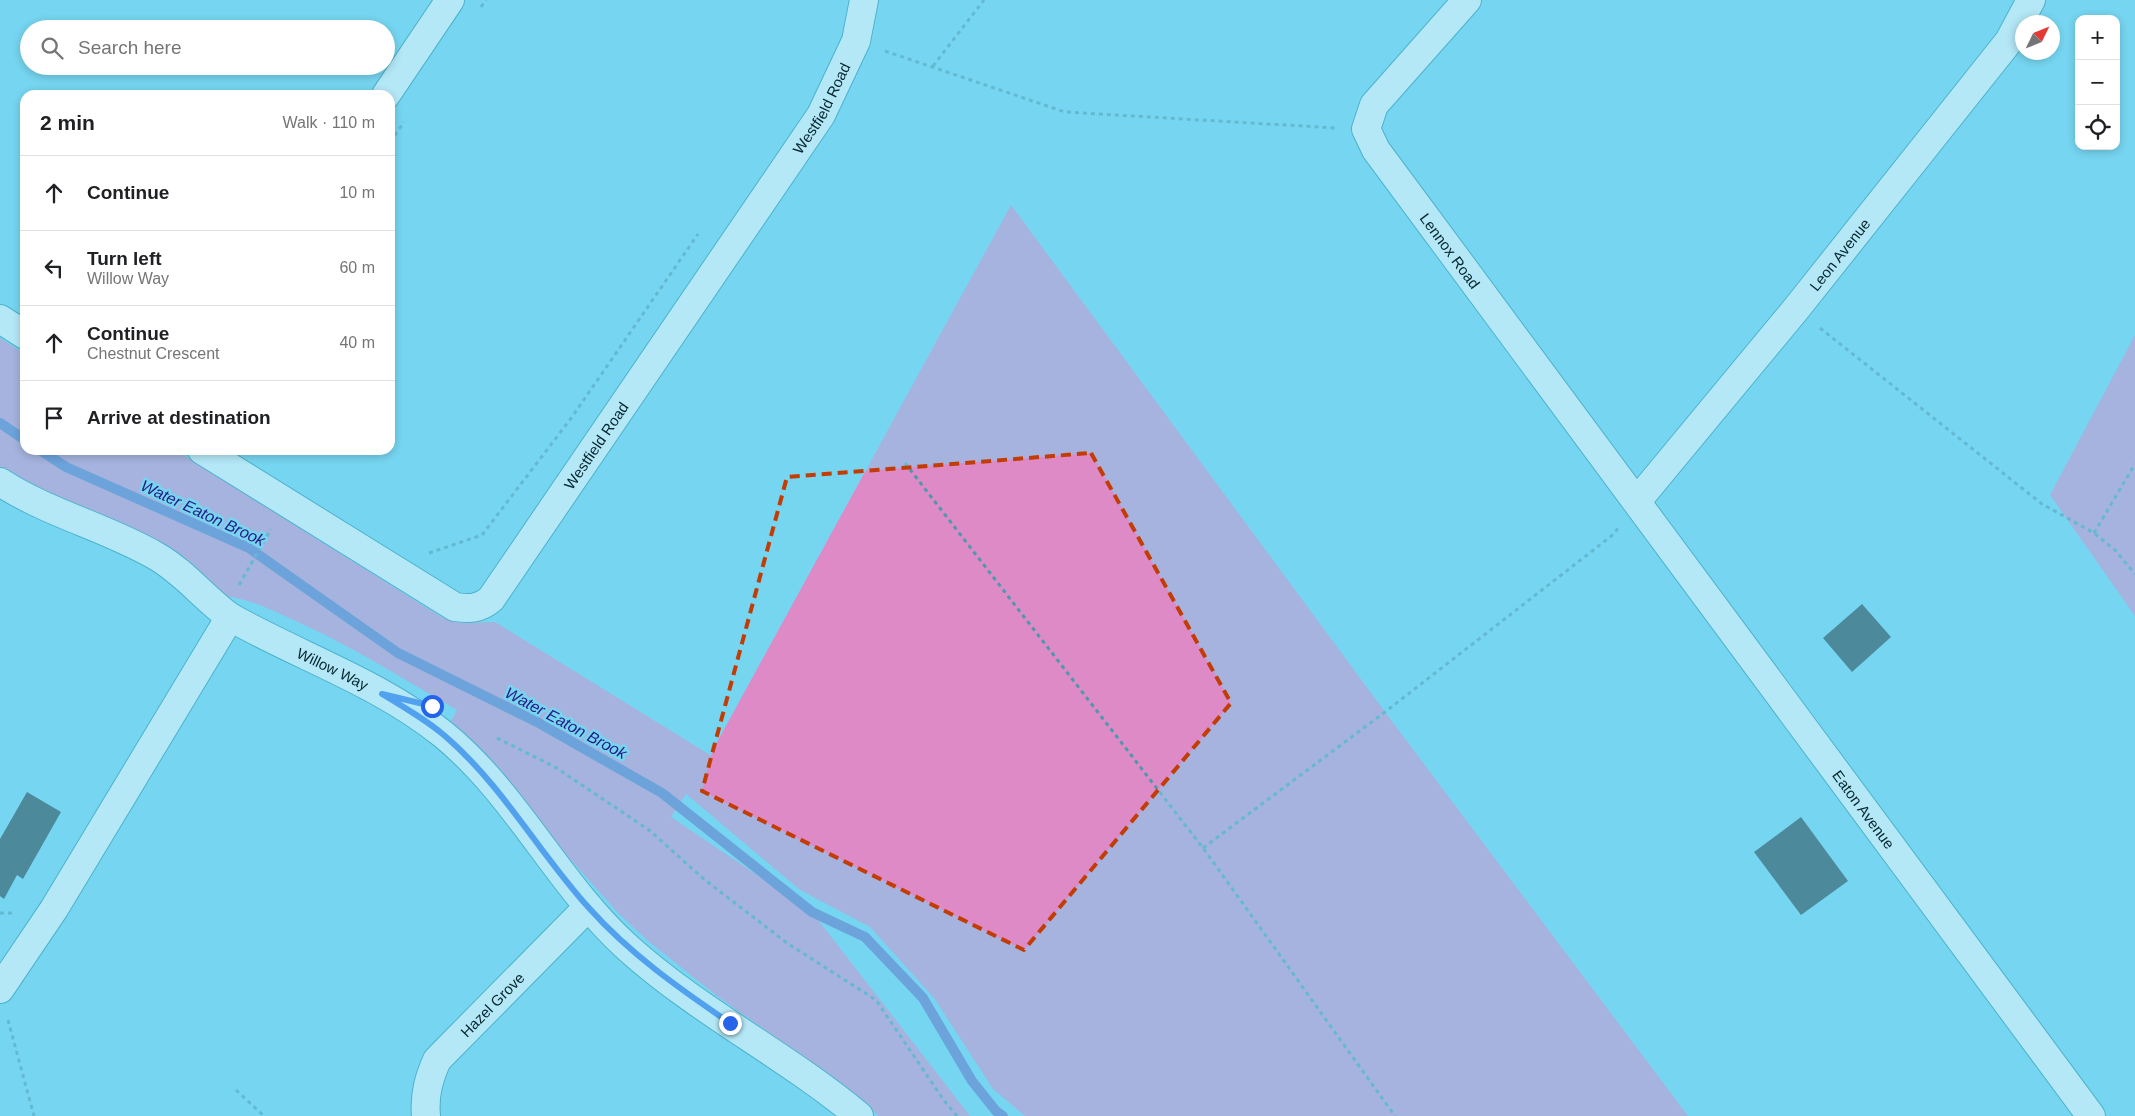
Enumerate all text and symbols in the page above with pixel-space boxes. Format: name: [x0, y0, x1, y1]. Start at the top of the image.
north arrow: [2015, 15, 2060, 60]
map controls: [2075, 15, 2120, 150]
button: +: [2075, 15, 2120, 60]
search box: [20, 20, 395, 75]
icon: search: [38, 34, 66, 62]
text: Search here: [78, 37, 182, 58]
street label: Westfield Road: [789, 60, 853, 157]
button: −: [2075, 60, 2120, 105]
button: locate: [2075, 105, 2120, 150]
text: 2 min: [40, 111, 95, 134]
text: Walk · 110 m: [283, 114, 375, 131]
icon: ahead: [40, 179, 68, 207]
text: Continue: [87, 182, 169, 203]
text: 10 m: [339, 184, 375, 201]
street label: Lennox Road: [1417, 210, 1484, 292]
street label: Leon Avenue: [1806, 215, 1873, 294]
text: Turn left: [87, 248, 162, 269]
icon: left: [40, 254, 68, 282]
text: 60 m: [339, 259, 375, 276]
text: Willow Way: [87, 270, 169, 287]
text: Continue: [87, 323, 169, 344]
icon: ahead: [40, 329, 68, 357]
text: 40 m: [339, 334, 375, 351]
text: Chestnut Crescent: [87, 345, 220, 362]
street label: Westfield Road: [560, 399, 631, 492]
icon: arrive: [40, 404, 68, 432]
text: Arrive at destination: [87, 407, 271, 428]
water label: Water Eaton Brook: [138, 477, 269, 550]
street label: Willow Way: [295, 644, 372, 693]
water label: Water Eaton Brook: [502, 684, 630, 763]
route start: [421, 695, 444, 718]
street label: Eaton Avenue: [1829, 767, 1898, 852]
street label: Hazel Grove: [457, 969, 527, 1040]
route end: [719, 1012, 742, 1035]

